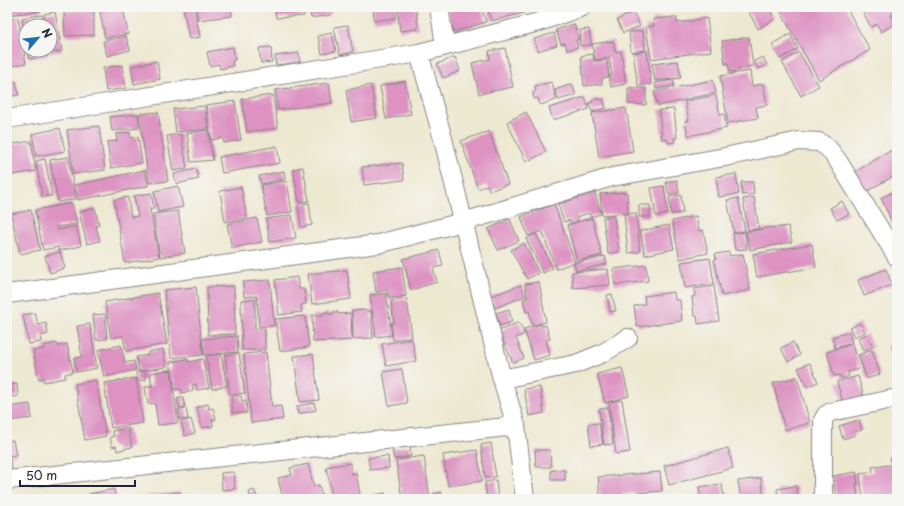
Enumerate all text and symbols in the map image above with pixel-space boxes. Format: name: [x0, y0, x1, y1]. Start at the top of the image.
north arrow: [18, 18, 58, 58]
text: N: [38, 25, 57, 41]
scale bar: [20, 462, 135, 488]
text: 50 m: [26, 466, 57, 484]

